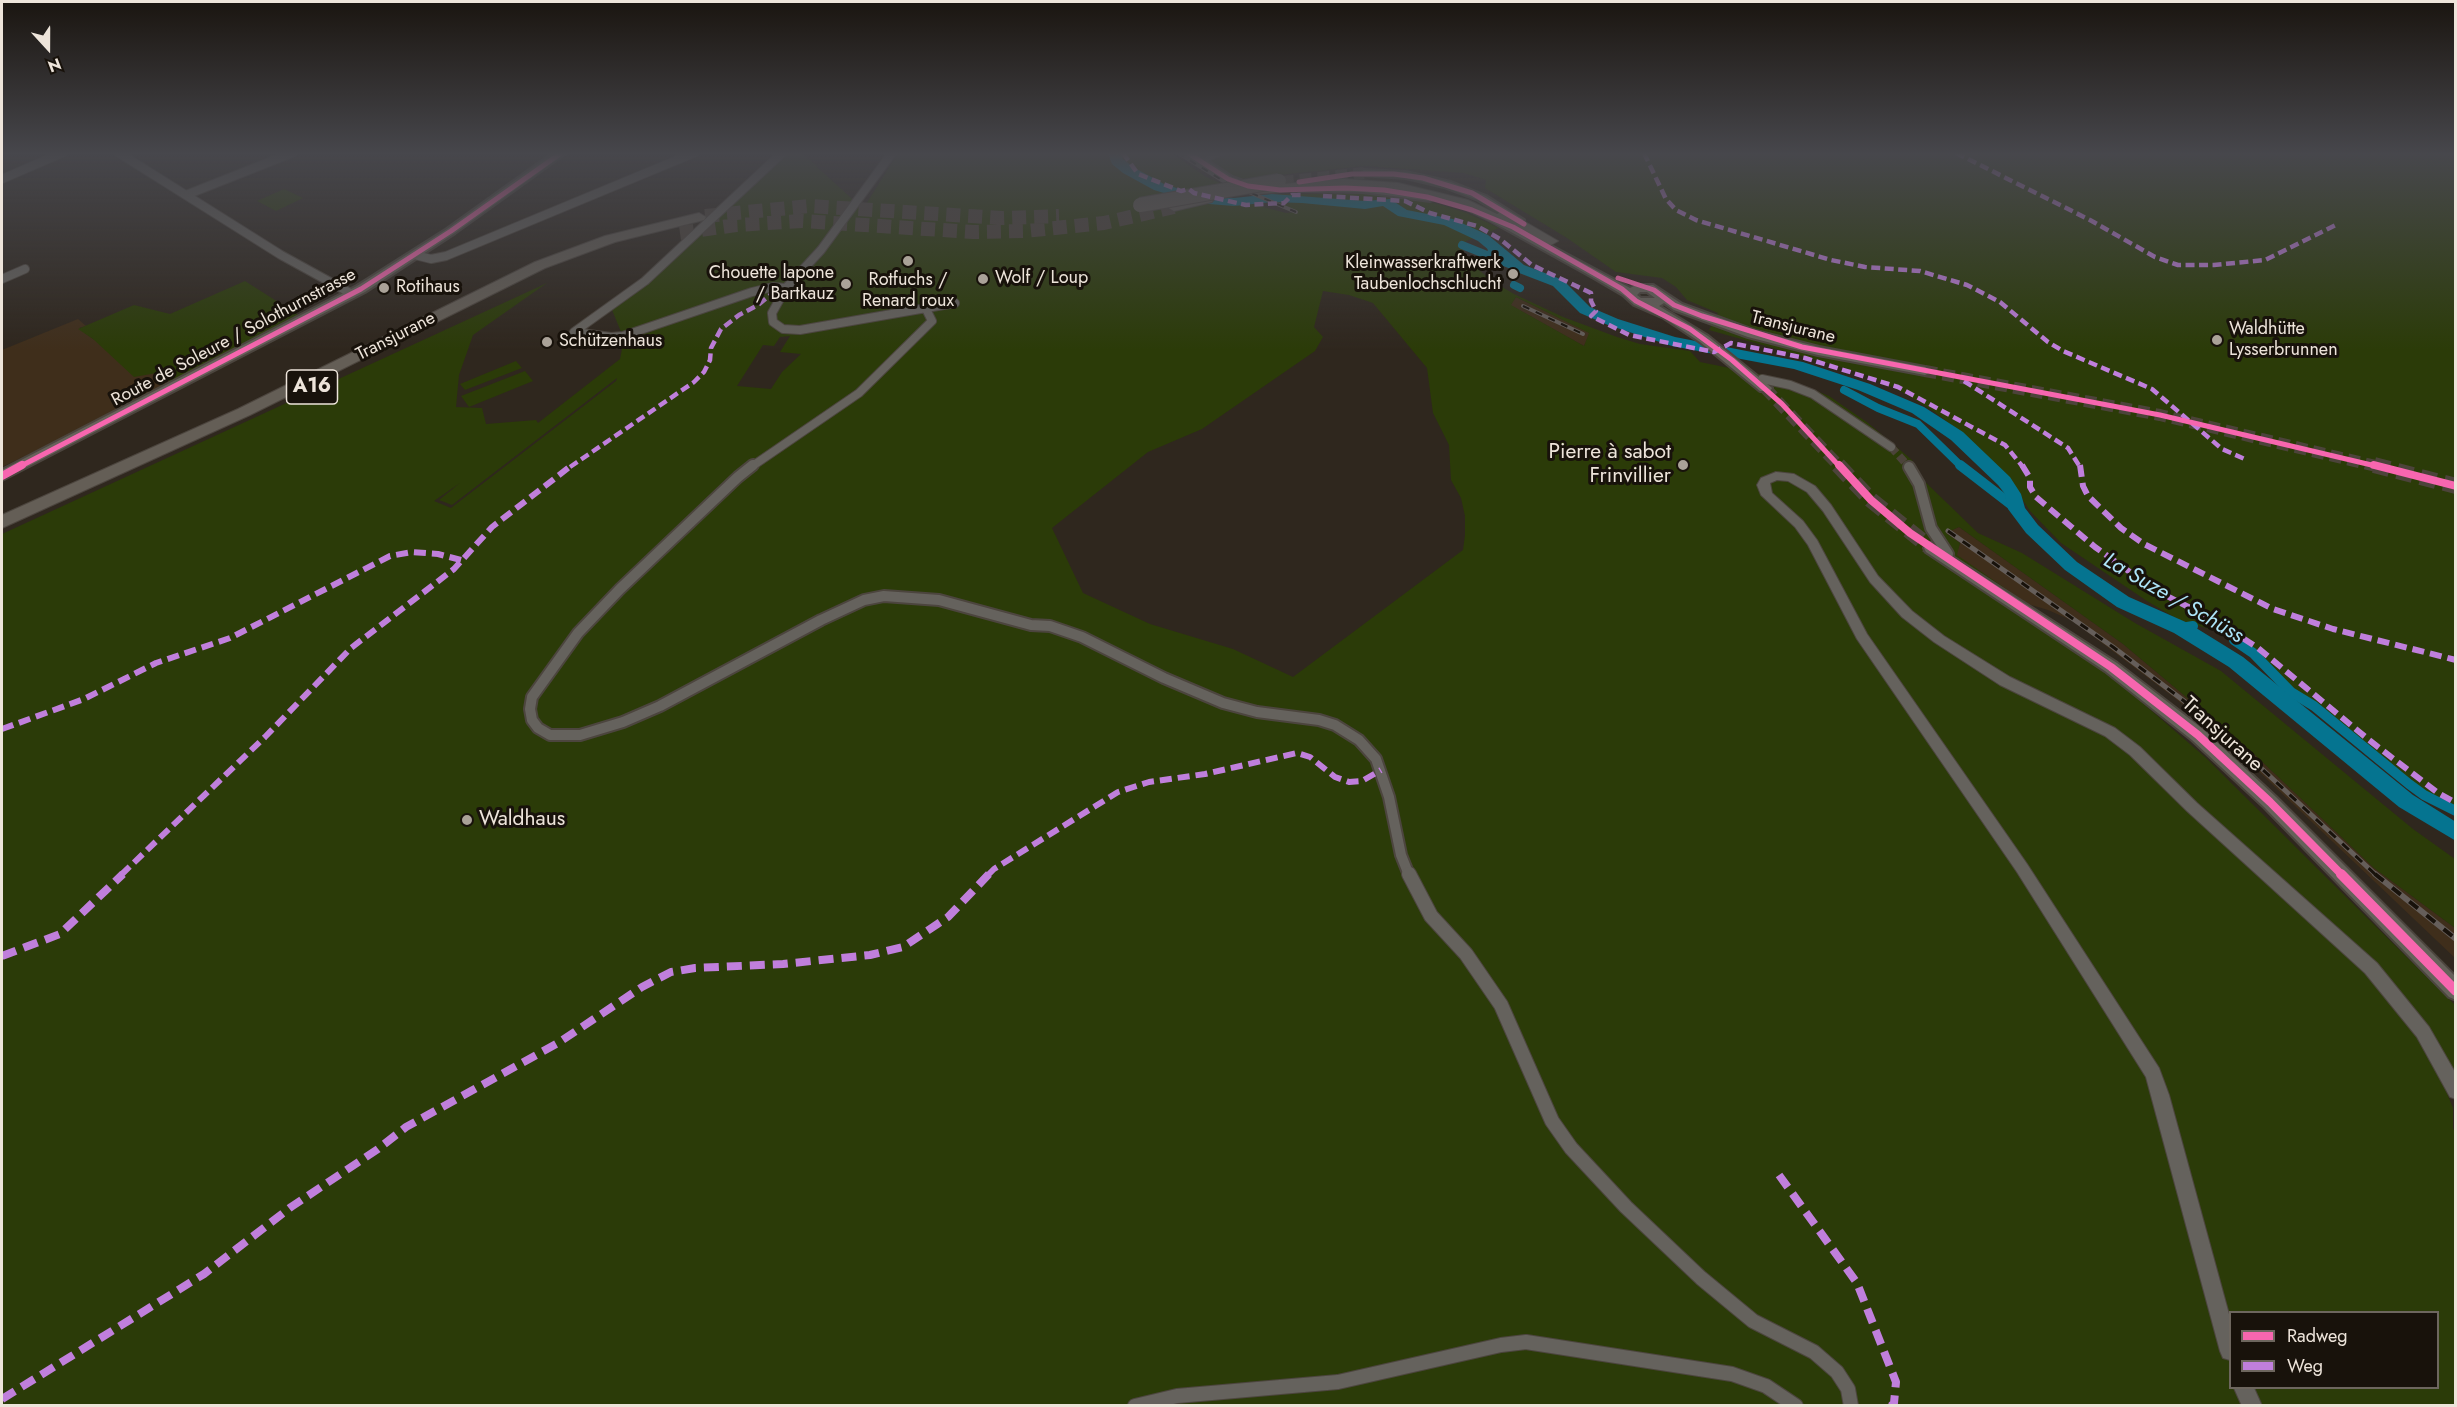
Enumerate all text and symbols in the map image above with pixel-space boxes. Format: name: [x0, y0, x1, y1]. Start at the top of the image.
north arrow: [18, 18, 78, 78]
text: N: [45, 52, 65, 78]
place label: Kleinwasserkraftwerk Taubenlochschlucht: [1345, 253, 1501, 296]
marker: Rotfuchs / Renard roux: [901, 254, 915, 268]
place label: Chouette lapone / Bartkauz: [709, 263, 834, 306]
street label: Route de Soleure / Solothurnstrasse: [108, 264, 360, 412]
marker: Kleinwasserkraftwerk Taubenlochschlucht: [1506, 267, 1520, 281]
place label: Wolf / Loup: [995, 268, 1088, 290]
place label: Rotfuchs / Renard roux: [862, 270, 954, 312]
marker: Wolf / Loup: [976, 272, 990, 286]
place label: Rotihaus: [396, 277, 460, 299]
marker: Chouette lapone / Bartkauz: [839, 277, 853, 291]
marker: Rotihaus: [377, 281, 391, 295]
street label: Transjurane: [1749, 307, 1837, 349]
street label: Transjurane: [353, 308, 439, 366]
place label: Waldhütte Lysserbrunnen: [2229, 319, 2338, 362]
place label: Schützenhaus: [559, 331, 662, 353]
marker: Waldhütte Lysserbrunnen: [2210, 333, 2224, 347]
marker: Schützenhaus: [540, 335, 554, 349]
road number: A16: [286, 370, 338, 404]
place label: Pierre à sabot Frinvillier: [1548, 440, 1671, 490]
marker: Pierre à sabot Frinvillier: [1676, 458, 1690, 472]
water label: La Suze / Schüss: [2098, 548, 2248, 650]
street label: Transjurane: [2176, 692, 2268, 778]
place label: Waldhaus: [479, 807, 565, 833]
marker: Waldhaus: [460, 813, 474, 827]
legend: [2229, 1311, 2439, 1389]
text: Radweg: [2287, 1323, 2348, 1349]
text: Weg: [2287, 1353, 2323, 1379]

